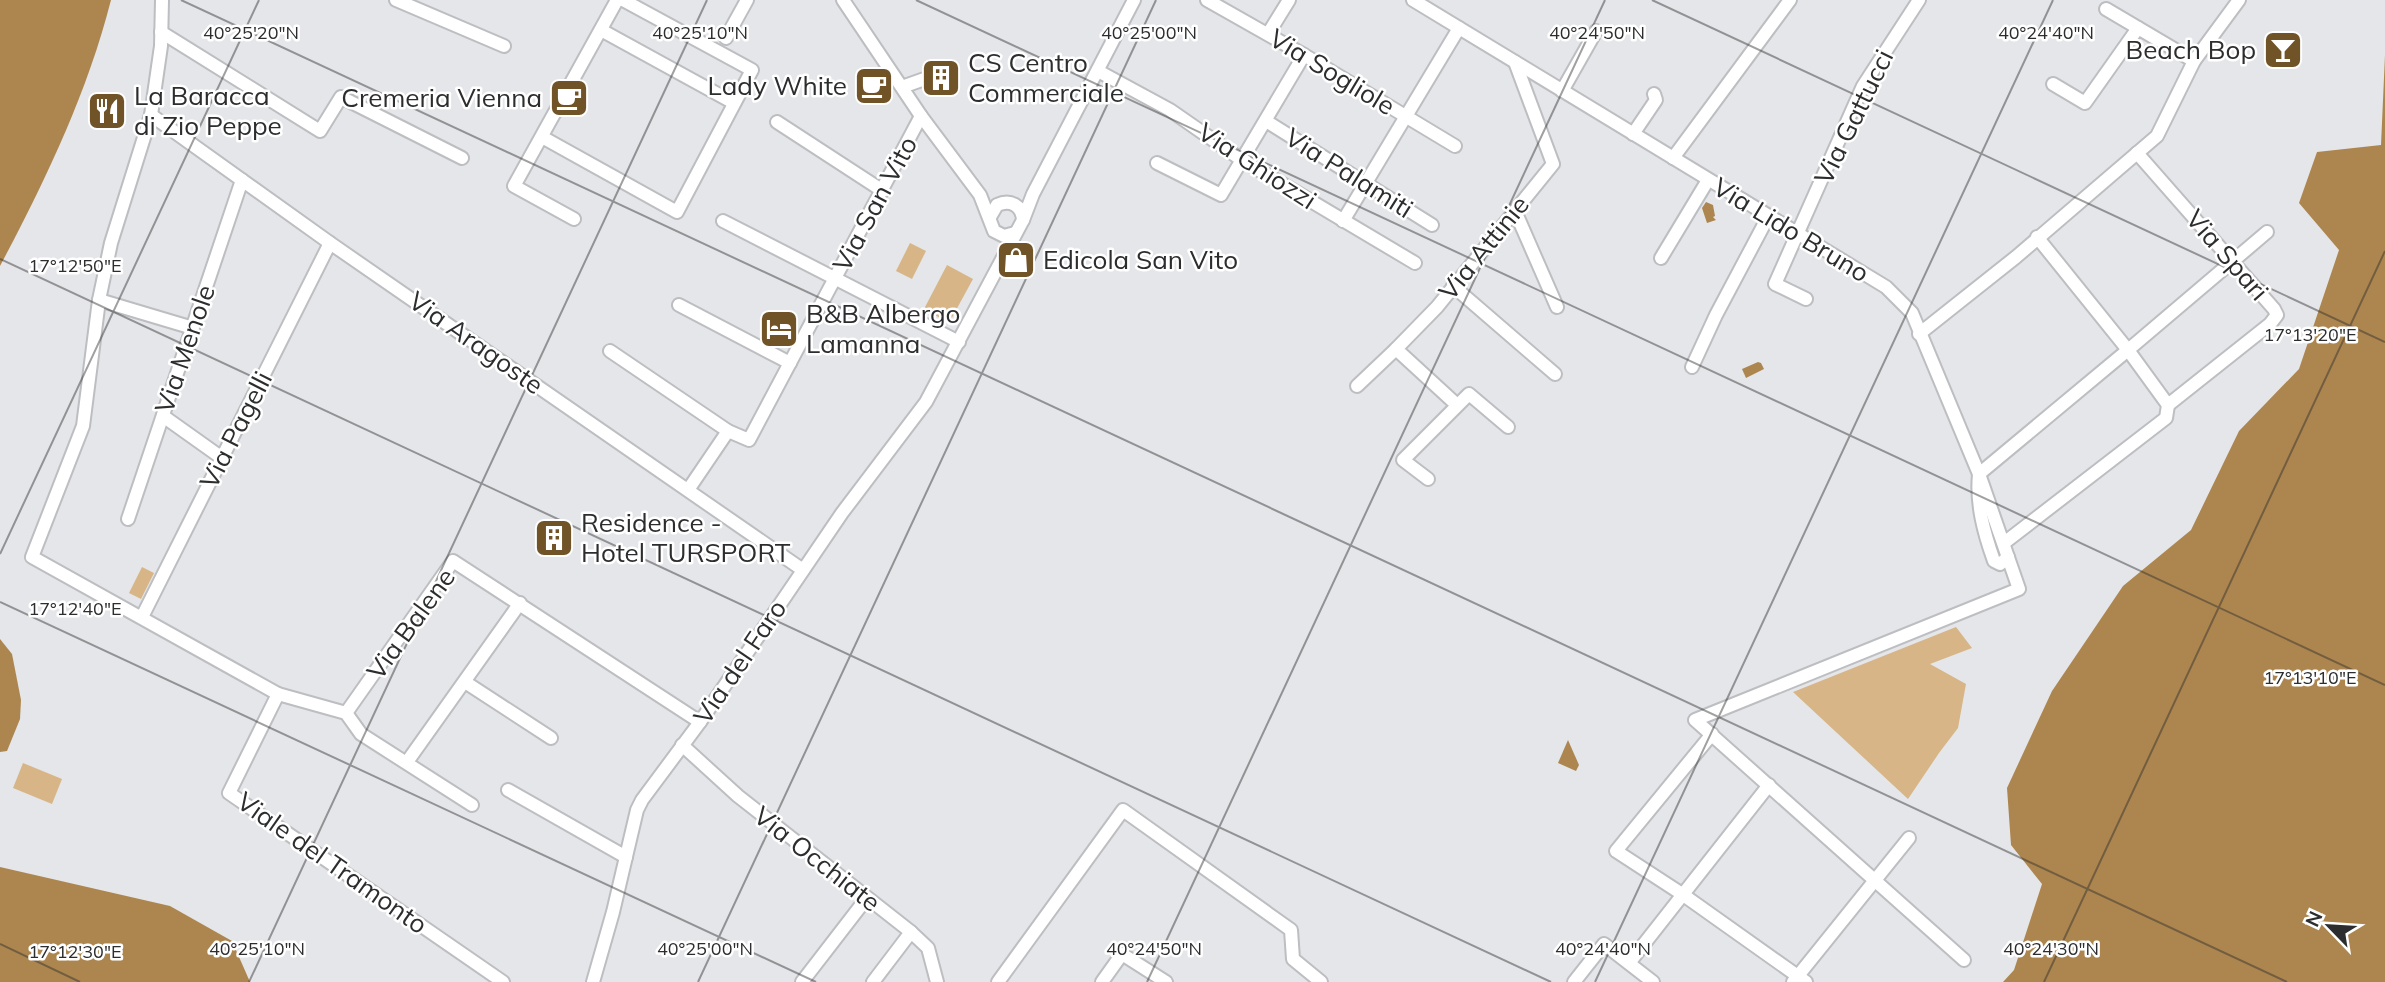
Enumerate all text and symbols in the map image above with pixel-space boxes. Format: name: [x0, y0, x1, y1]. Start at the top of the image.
text: 40°25'20"N: [203, 21, 299, 44]
text: 40°25'10"N: [652, 21, 748, 44]
text: 40°25'00"N: [1101, 21, 1197, 44]
street label: Via Sogliole: [1263, 21, 1401, 122]
text: 40°24'50"N: [1549, 21, 1645, 44]
text: 40°24'40"N: [1998, 21, 2094, 44]
bar icon: Beach Bop: [2262, 29, 2304, 71]
place label: Beach Bop: [2126, 33, 2256, 66]
street label: Via Gattucci: [1807, 44, 1900, 190]
place label: CS Centro Commerciale: [968, 46, 1124, 109]
building icon: CS Centro Commerciale: [920, 57, 962, 99]
cafe icon: Lady White: [853, 65, 895, 107]
place label: Lady White: [708, 69, 847, 102]
cafe icon: Cremeria Vienna: [548, 77, 590, 119]
place label: La Baracca di Zio Peppe: [134, 79, 282, 142]
place label: Cremeria Vienna: [341, 81, 542, 114]
restaurant icon: La Baracca di Zio Peppe: [86, 90, 128, 132]
street label: Via Ghiozzi: [1192, 115, 1323, 216]
street label: Via Palamiti: [1279, 120, 1419, 225]
street label: Via San Vito: [825, 130, 924, 277]
street label: Via Lido Bruno: [1707, 170, 1875, 289]
street label: Via Attinie: [1431, 189, 1536, 307]
street label: Via Spari: [2179, 202, 2276, 307]
shop icon: Edicola San Vito: [995, 239, 1037, 281]
place label: Edicola San Vito: [1043, 243, 1238, 276]
text: 17°12'50"E: [28, 254, 122, 277]
street label: Via Menole: [147, 280, 222, 417]
street label: Via Aragoste: [402, 284, 550, 401]
place label: B&B Albergo Lamanna: [806, 297, 960, 360]
hotel icon: B&B Albergo Lamanna: [758, 308, 800, 350]
text: 17°13'20"E: [2263, 323, 2357, 346]
street label: Via Pagelli: [192, 366, 279, 494]
place label: Residence - Hotel TURSPORT: [581, 506, 791, 569]
building icon: Residence - Hotel TURSPORT: [533, 517, 575, 559]
street label: Via Balene: [359, 562, 462, 686]
street label: Via del Faro: [686, 593, 793, 730]
text: 17°12'40"E: [28, 597, 122, 620]
text: 17°13'10"E: [2263, 666, 2357, 689]
street label: Viale del Tramonto: [231, 785, 434, 941]
street label: Via Occhiate: [747, 799, 888, 919]
north arrow: [2294, 891, 2364, 961]
text: N: [2300, 907, 2328, 930]
text: 40°25'10"N: [209, 937, 305, 960]
text: 40°25'00"N: [657, 937, 753, 960]
text: 40°24'50"N: [1106, 937, 1202, 960]
text: 40°24'40"N: [1555, 937, 1651, 960]
text: 40°24'30"N: [2003, 937, 2099, 960]
text: 17°12'30"E: [28, 940, 122, 963]

